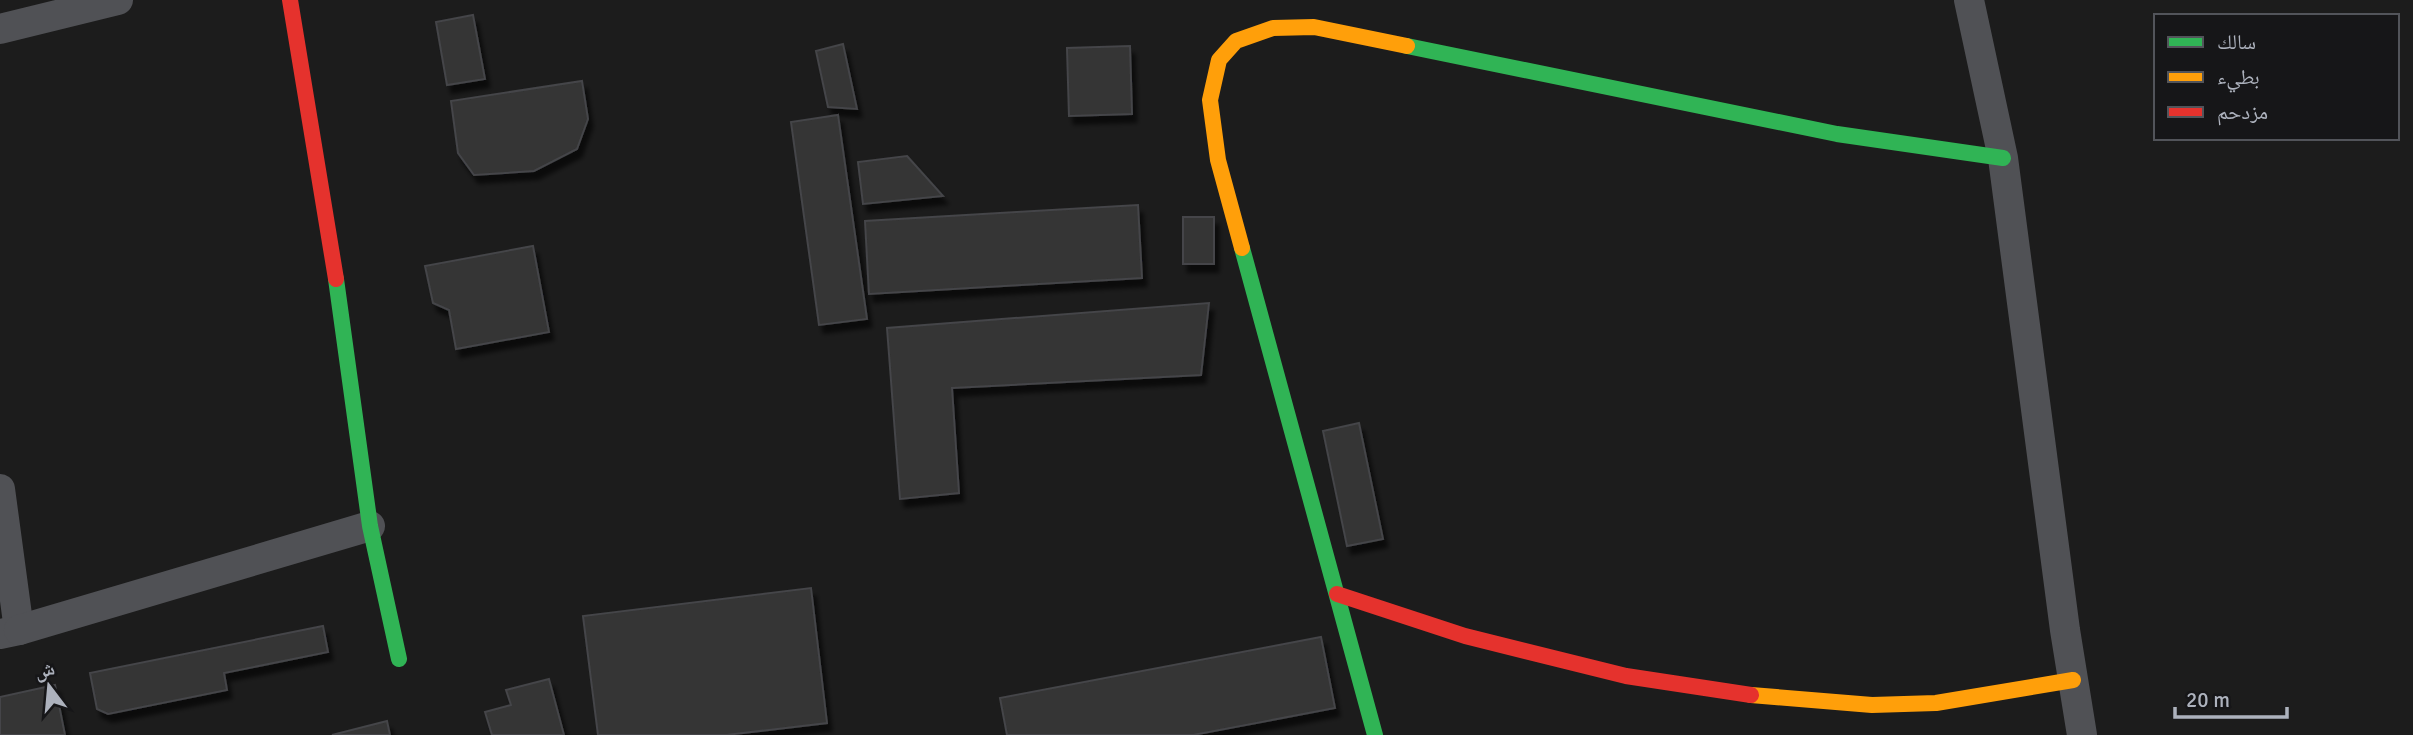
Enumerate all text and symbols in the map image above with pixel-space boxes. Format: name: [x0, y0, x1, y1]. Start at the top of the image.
legend: [2154, 14, 2399, 140]
text: سالك: [2217, 29, 2256, 55]
text: بطيء: [2217, 64, 2260, 93]
text: مزدحم: [2217, 99, 2268, 126]
north arrow: [14, 651, 84, 721]
text: ش: [32, 656, 58, 685]
scale bar: [2175, 676, 2287, 720]
text: 20 m: [2186, 687, 2230, 713]

